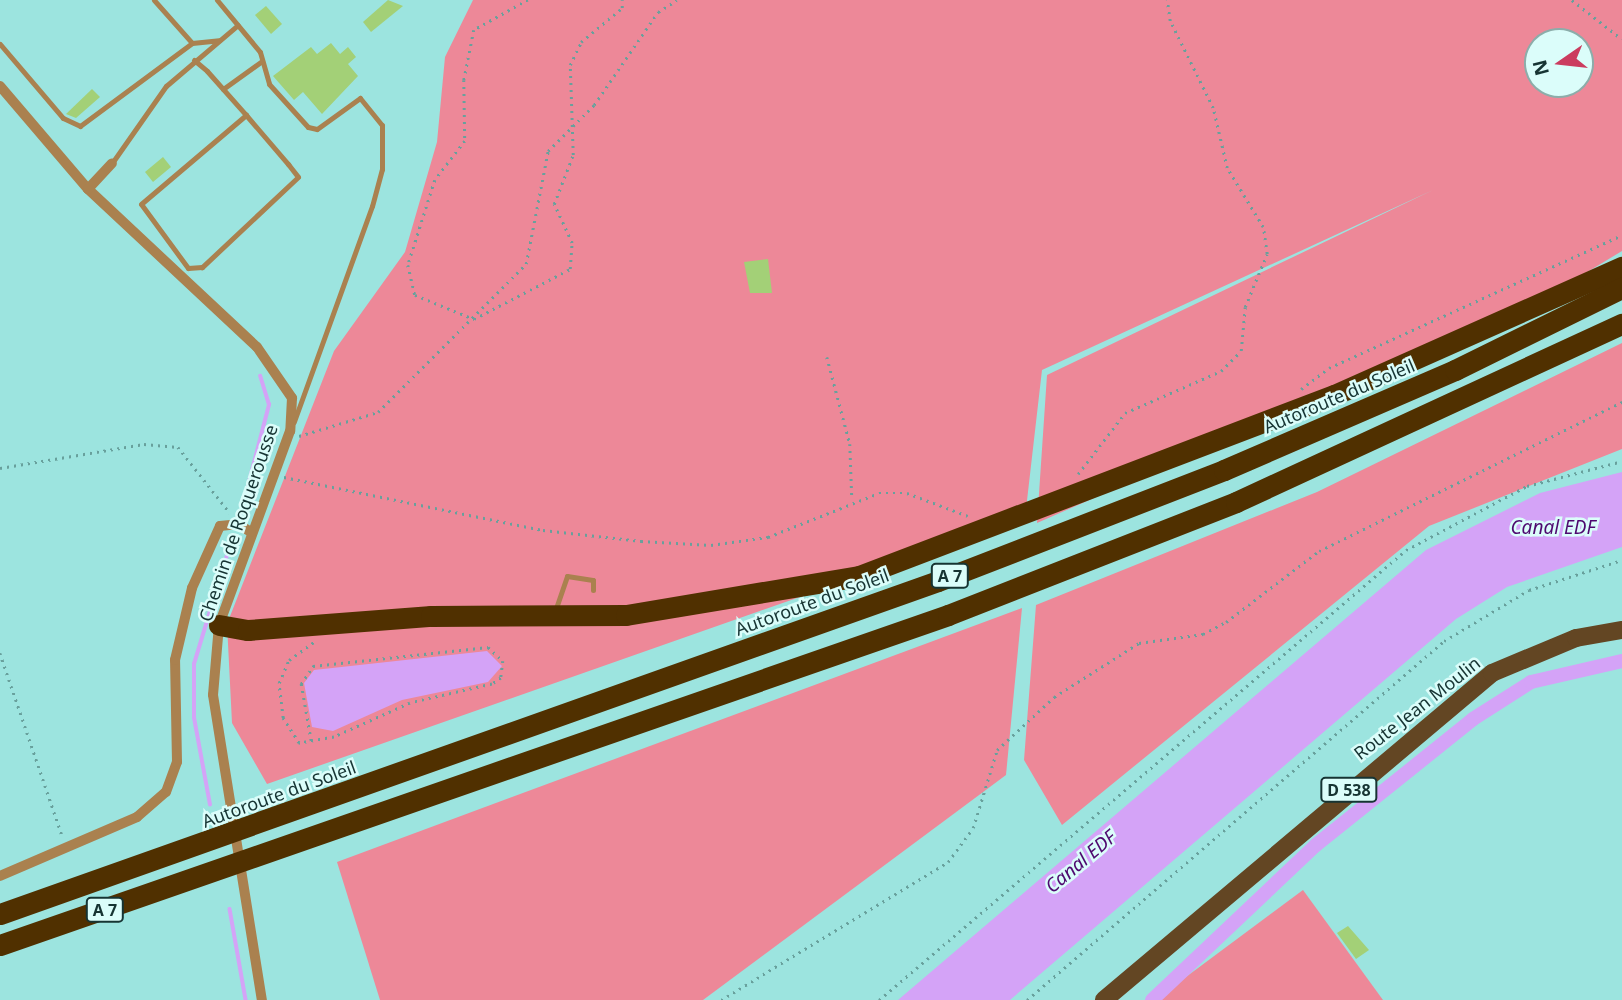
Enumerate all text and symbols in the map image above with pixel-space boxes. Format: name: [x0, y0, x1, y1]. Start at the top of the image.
north arrow: [1524, 28, 1594, 98]
text: N: [1526, 57, 1555, 78]
street label: Autoroute du Soleil: [1260, 354, 1418, 438]
street label: Chemin de Roquerousse: [194, 422, 282, 624]
water label: Canal EDF: [1510, 517, 1596, 539]
street label: Autoroute du Soleil: [732, 564, 892, 640]
road number: A 7: [931, 564, 969, 589]
street label: Route Jean Moulin: [1350, 652, 1484, 764]
street label: Autoroute du Soleil: [199, 756, 359, 832]
road number: D 538: [1319, 778, 1379, 803]
water label: Canal EDF: [1041, 826, 1121, 898]
road number: A 7: [86, 898, 124, 922]

